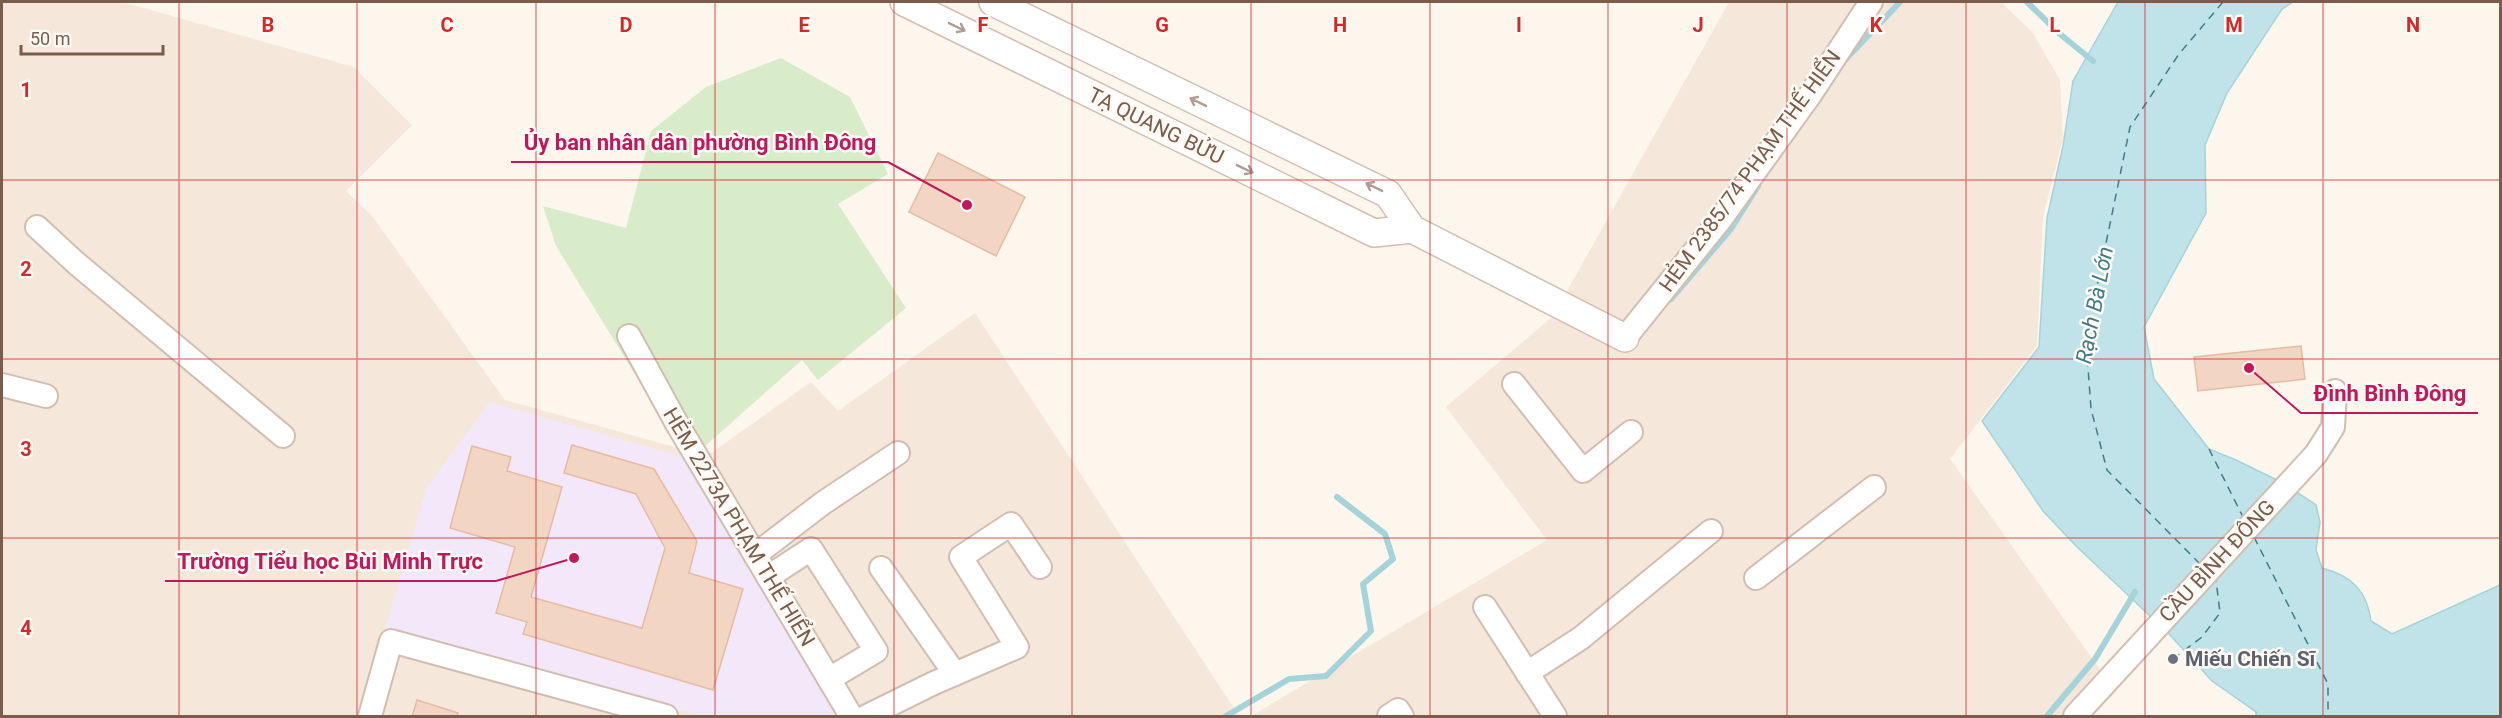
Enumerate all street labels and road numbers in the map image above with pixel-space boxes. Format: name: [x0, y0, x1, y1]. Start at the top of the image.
street label: HẺM 2385/74 PHẠM THẾ HIỂN: [1653, 45, 1846, 296]
street label: TẠ QUANG BỬU: [1084, 82, 1228, 169]
street label: HẺM 2273A PHẠM THẾ HIỂN: [658, 403, 821, 651]
street label: CẦU BÌNH ĐÔNG: [2154, 494, 2280, 627]

